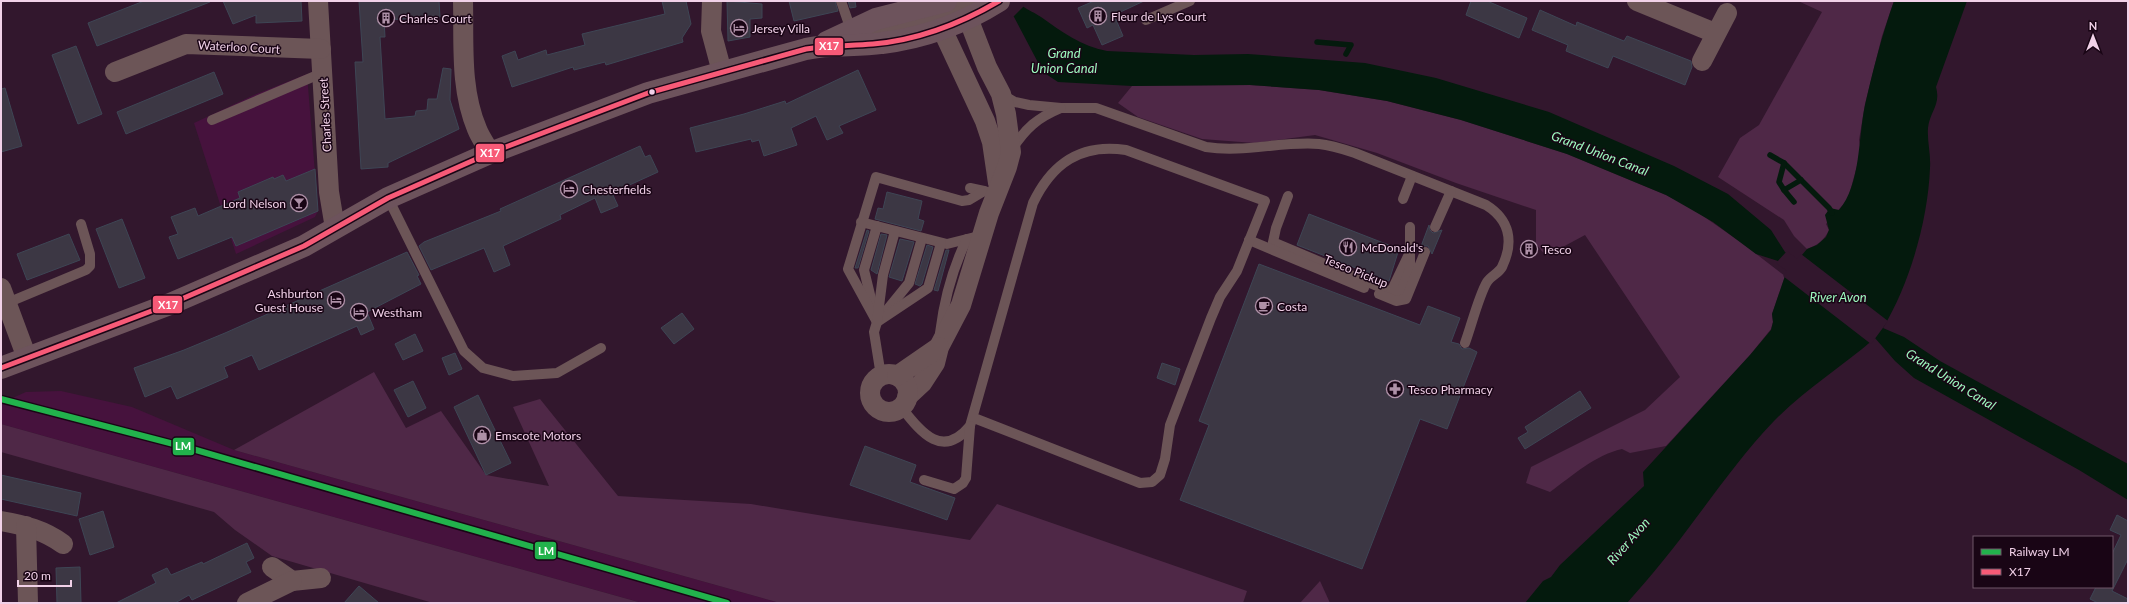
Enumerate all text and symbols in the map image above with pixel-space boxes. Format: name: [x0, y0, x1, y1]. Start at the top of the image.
building icon: Fleur de Lys Court: [1088, 6, 1108, 26]
building icon: Charles Court: [376, 8, 396, 28]
place label: Fleur de Lys Court: [1111, 9, 1207, 24]
place label: Charles Court: [399, 11, 472, 26]
north arrow: [2073, 16, 2113, 56]
hotel icon: Jersey Villa: [729, 18, 749, 38]
text: N: [2089, 19, 2097, 32]
place label: Jersey Villa: [752, 21, 810, 36]
street label: Waterloo Court: [198, 37, 281, 57]
line badge: X17: [814, 37, 844, 56]
text: X17: [819, 39, 839, 52]
water label: Grand Union Canal: [1031, 45, 1097, 76]
street label: Charles Street: [316, 77, 334, 152]
unlabelled marker: [647, 87, 657, 97]
water label: Grand Union Canal: [1549, 127, 1651, 179]
line badge: X17: [475, 143, 505, 163]
text: X17: [480, 146, 500, 159]
hotel icon: Chesterfields: [559, 179, 579, 199]
place label: Chesterfields: [582, 182, 651, 197]
bar icon: Lord Nelson: [289, 193, 309, 213]
place label: Lord Nelson: [223, 196, 286, 211]
restaurant icon: McDonald's: [1338, 237, 1358, 257]
building icon: Tesco: [1519, 239, 1539, 259]
place label: McDonald's: [1361, 240, 1423, 255]
place label: Tesco: [1542, 242, 1572, 257]
street label: Tesco Pickup: [1322, 251, 1391, 291]
place label: Ashburton Guest House: [255, 286, 323, 315]
water label: River Avon: [1809, 289, 1867, 305]
hotel icon: Ashburton Guest House: [326, 290, 346, 310]
line badge: X17: [152, 295, 183, 314]
cafe icon: Costa: [1254, 296, 1274, 316]
text: X17: [158, 298, 178, 311]
place label: Costa: [1277, 299, 1307, 314]
hotel icon: Westham: [349, 302, 369, 322]
place label: Westham: [372, 305, 422, 320]
water label: Grand Union Canal: [1903, 345, 1999, 413]
pharmacy icon: Tesco Pharmacy: [1385, 379, 1405, 399]
place label: Tesco Pharmacy: [1408, 382, 1493, 397]
shop icon: Emscote Motors: [472, 425, 492, 445]
place label: Emscote Motors: [495, 428, 581, 443]
line badge: LM: [172, 437, 195, 456]
text: LM: [175, 439, 191, 452]
water label: River Avon: [1603, 514, 1653, 568]
legend: [1973, 536, 2113, 588]
line badge: LM: [534, 541, 557, 560]
text: LM: [538, 544, 554, 557]
text: Railway LM: [2009, 544, 2070, 559]
scale bar: [18, 562, 71, 588]
text: X17: [2009, 564, 2031, 579]
text: 20 m: [24, 568, 51, 583]

